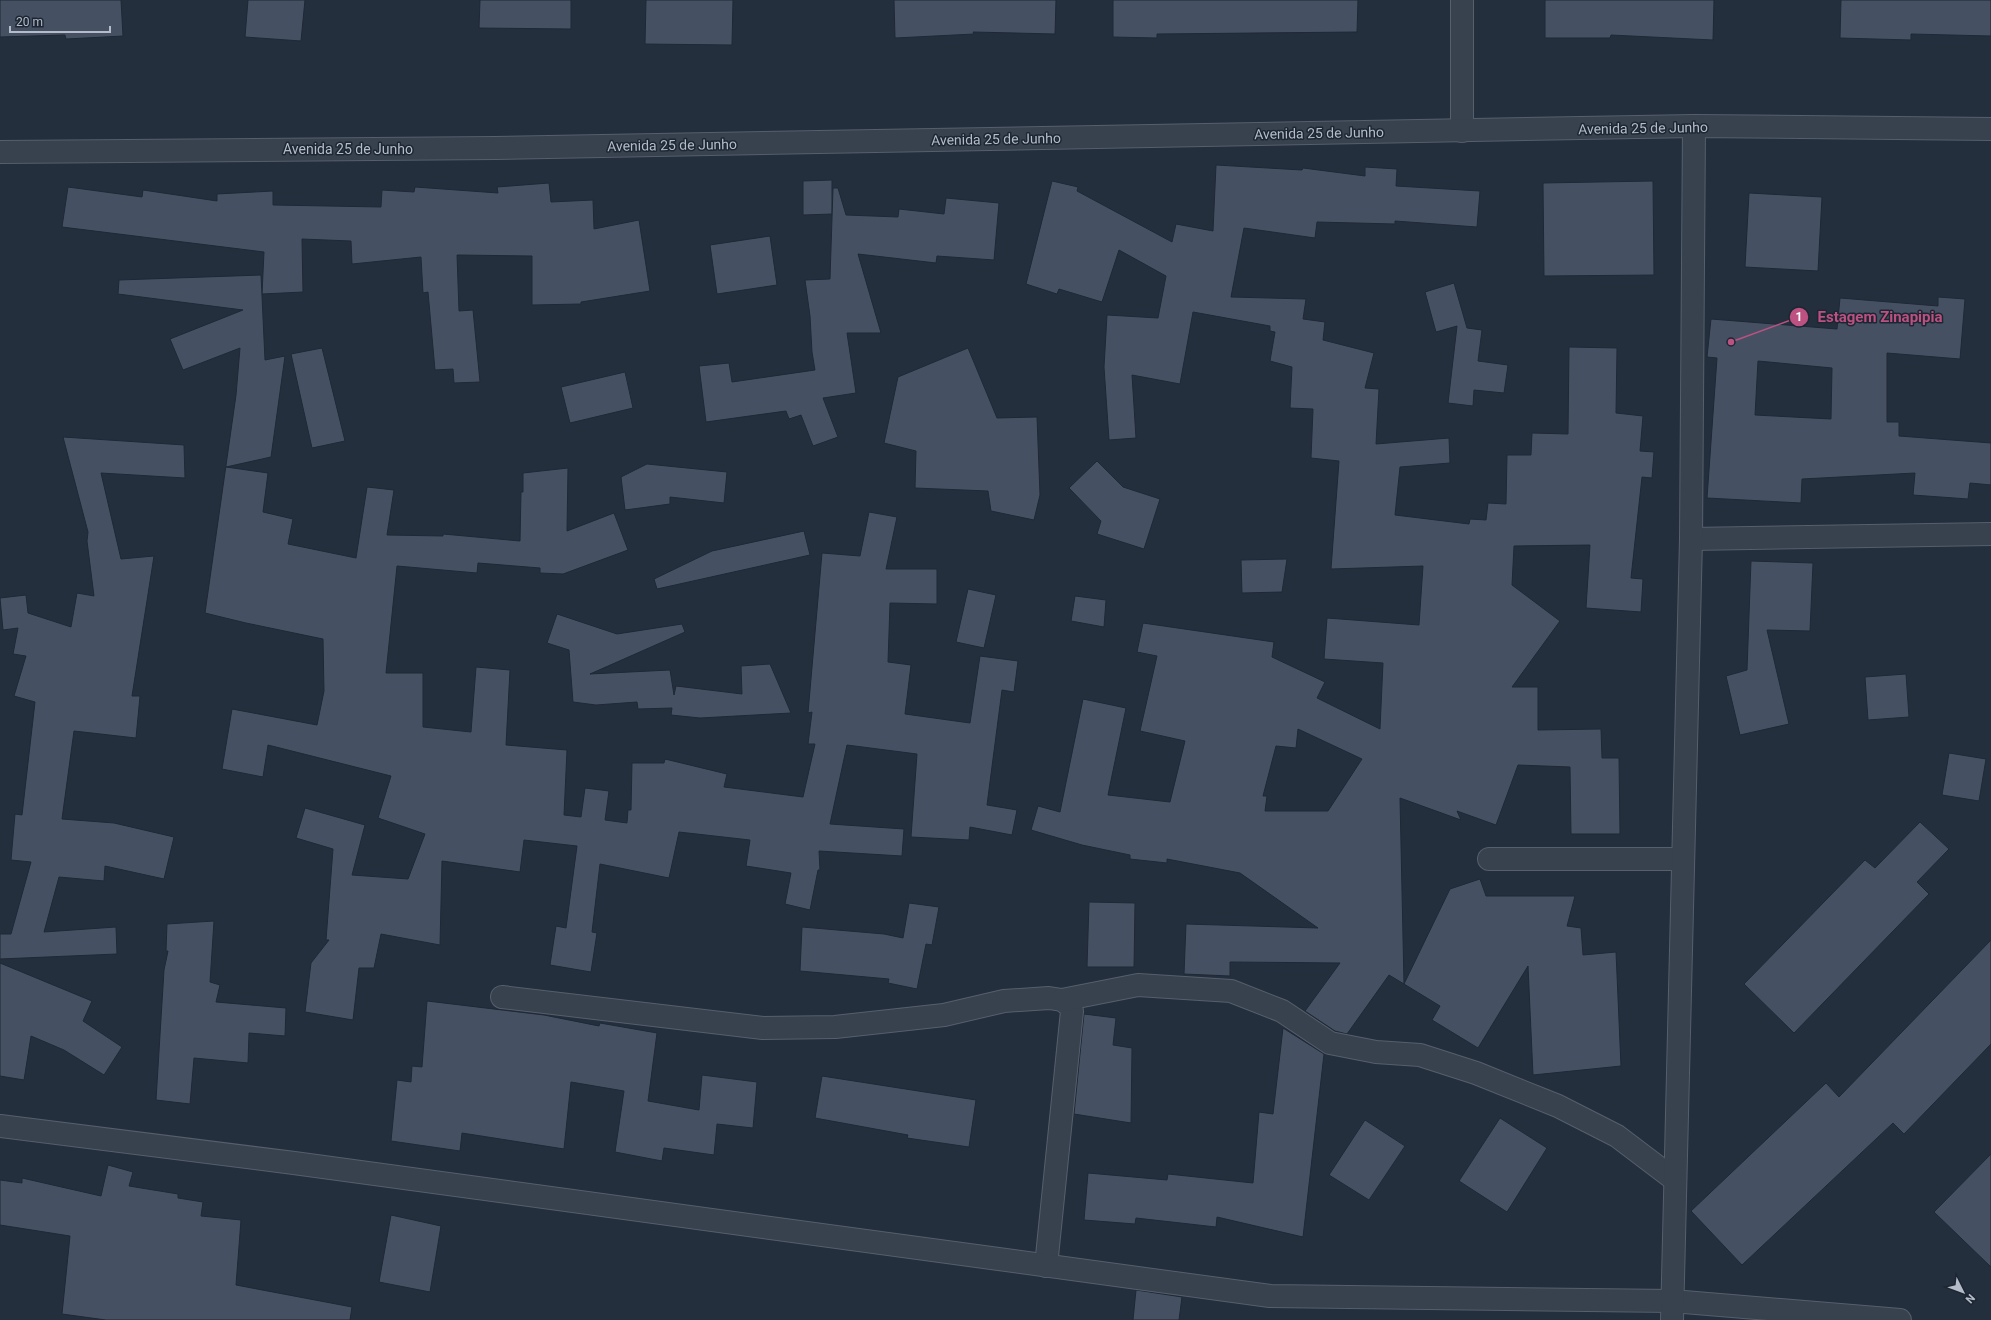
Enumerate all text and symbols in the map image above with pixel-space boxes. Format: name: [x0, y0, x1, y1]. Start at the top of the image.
scale bar: [10, 8, 110, 34]
text: 20 m: [16, 15, 43, 29]
street label: Avenida 25 de Junho: [1578, 119, 1708, 137]
street label: Avenida 25 de Junho: [1254, 124, 1384, 142]
street label: Avenida 25 de Junho: [931, 130, 1061, 148]
street label: Avenida 25 de Junho: [607, 136, 737, 154]
street label: Avenida 25 de Junho: [283, 141, 413, 157]
callout: Estagem Zinapipia: [1789, 303, 1950, 330]
text: Estagem Zinapipia: [1818, 308, 1943, 326]
text: 1: [1796, 310, 1802, 324]
north arrow: [1943, 1272, 1983, 1312]
text: N: [1962, 1291, 1977, 1306]

